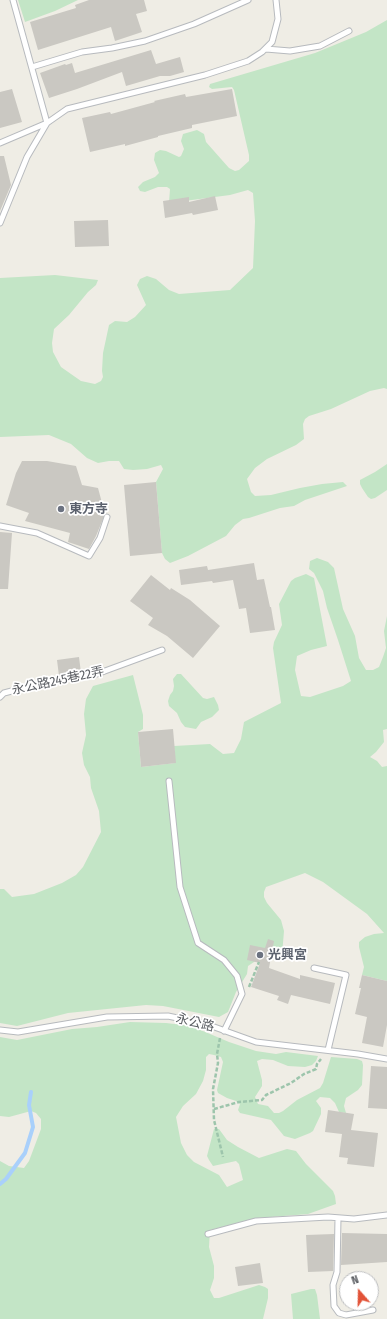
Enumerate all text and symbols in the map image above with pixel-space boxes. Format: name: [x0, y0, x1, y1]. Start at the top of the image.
place label: 東方寺: [69, 501, 108, 517]
marker: 東方寺: [56, 504, 66, 514]
street label: 永公路245巷22弄: [10, 664, 106, 698]
place label: 光興宮: [268, 947, 307, 963]
marker: 光興宮: [255, 950, 265, 960]
street label: 永公路: [174, 1011, 216, 1035]
north arrow: [339, 1271, 379, 1311]
text: N: [350, 1273, 360, 1287]

